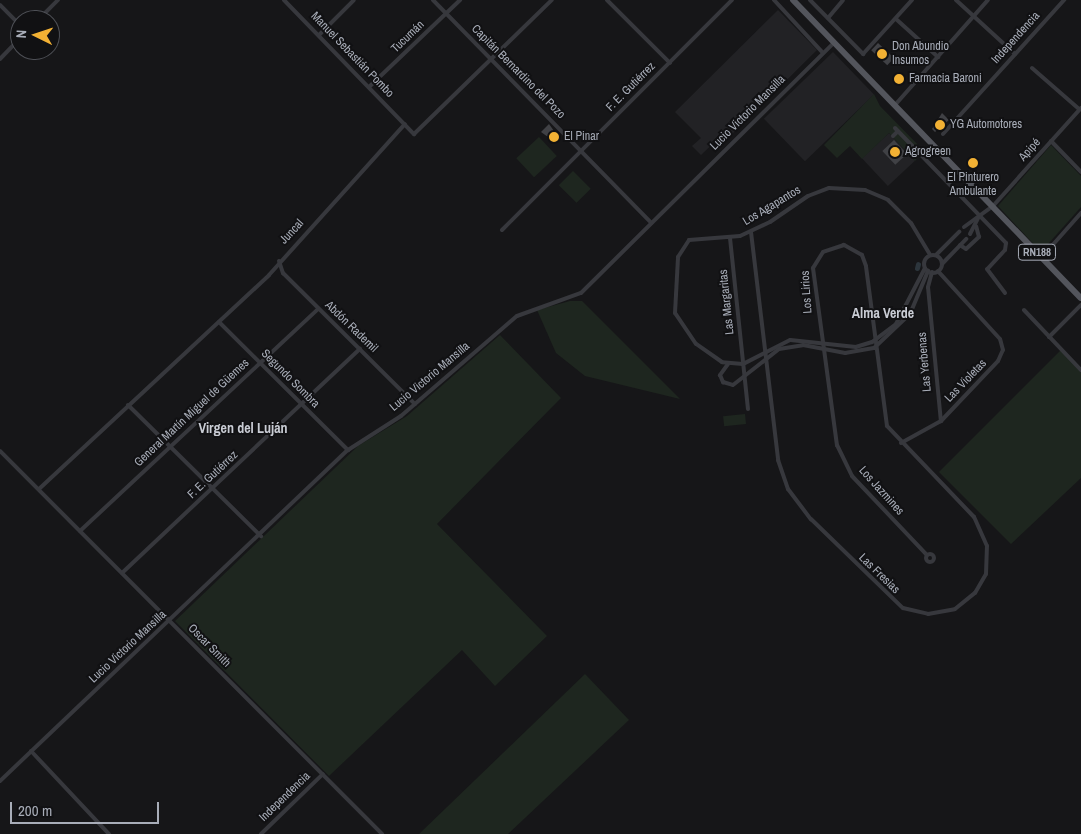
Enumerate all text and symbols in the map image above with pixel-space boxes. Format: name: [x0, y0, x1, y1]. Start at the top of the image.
street label: Manuel Sebastián Pombo: [307, 9, 397, 101]
street label: Independencia: [989, 9, 1043, 67]
north arrow: [10, 10, 60, 60]
street label: Tucumán: [389, 18, 427, 56]
street label: Capitán Bernardino del Pozo: [468, 22, 568, 122]
text: N: [12, 29, 30, 39]
place label: Don Abundio Insumos: [892, 40, 949, 68]
marker: Don Abundio Insumos: [876, 48, 888, 60]
street label: F. E. Gutiérrez: [603, 59, 659, 115]
place label: Farmacia Baroni: [909, 72, 982, 86]
street label: Lucio Victorio Mansilla: [708, 73, 788, 153]
marker: Farmacia Baroni: [893, 73, 905, 85]
place label: YG Automotores: [950, 118, 1023, 132]
marker: YG Automotores: [934, 119, 946, 131]
place label: El Pinar: [564, 130, 599, 144]
marker: El Pinar: [548, 131, 560, 143]
street label: Apipé: [1016, 136, 1044, 164]
place label: Agrogreen: [905, 145, 951, 159]
marker: Agrogreen: [889, 146, 901, 158]
marker: El Pinturero Ambulante: [967, 157, 979, 169]
place label: El Pinturero Ambulante: [947, 171, 999, 199]
street label: Los Agapantos: [740, 183, 804, 229]
street label: Juncal: [277, 217, 307, 247]
road number: RN188: [1017, 243, 1057, 260]
street label: Las Margaritas: [716, 269, 738, 335]
street label: Los Lirios: [798, 270, 816, 314]
street label: Abdón Rademil: [322, 298, 380, 356]
district label: Alma Verde: [852, 305, 914, 321]
street label: Las Yerbenas: [915, 332, 935, 392]
street label: Lucio Victorio Mansilla: [387, 339, 473, 415]
street label: Segundo Sombra: [258, 347, 322, 411]
street label: General Martín Miguel de Güemes: [132, 356, 252, 470]
street label: Las Violetas: [942, 357, 990, 405]
district label: Virgen del Luján: [198, 420, 288, 436]
street label: F. E. Gutiérrez: [185, 448, 241, 502]
street label: Los Jazmines: [855, 464, 907, 518]
street label: Las Fresias: [856, 551, 902, 597]
street label: Lucio Victorio Mansilla: [87, 608, 169, 686]
street label: Oscar Smith: [185, 622, 233, 670]
street label: Independencia: [257, 769, 313, 825]
scale bar: [12, 792, 161, 824]
text: 200 m: [18, 800, 52, 821]

